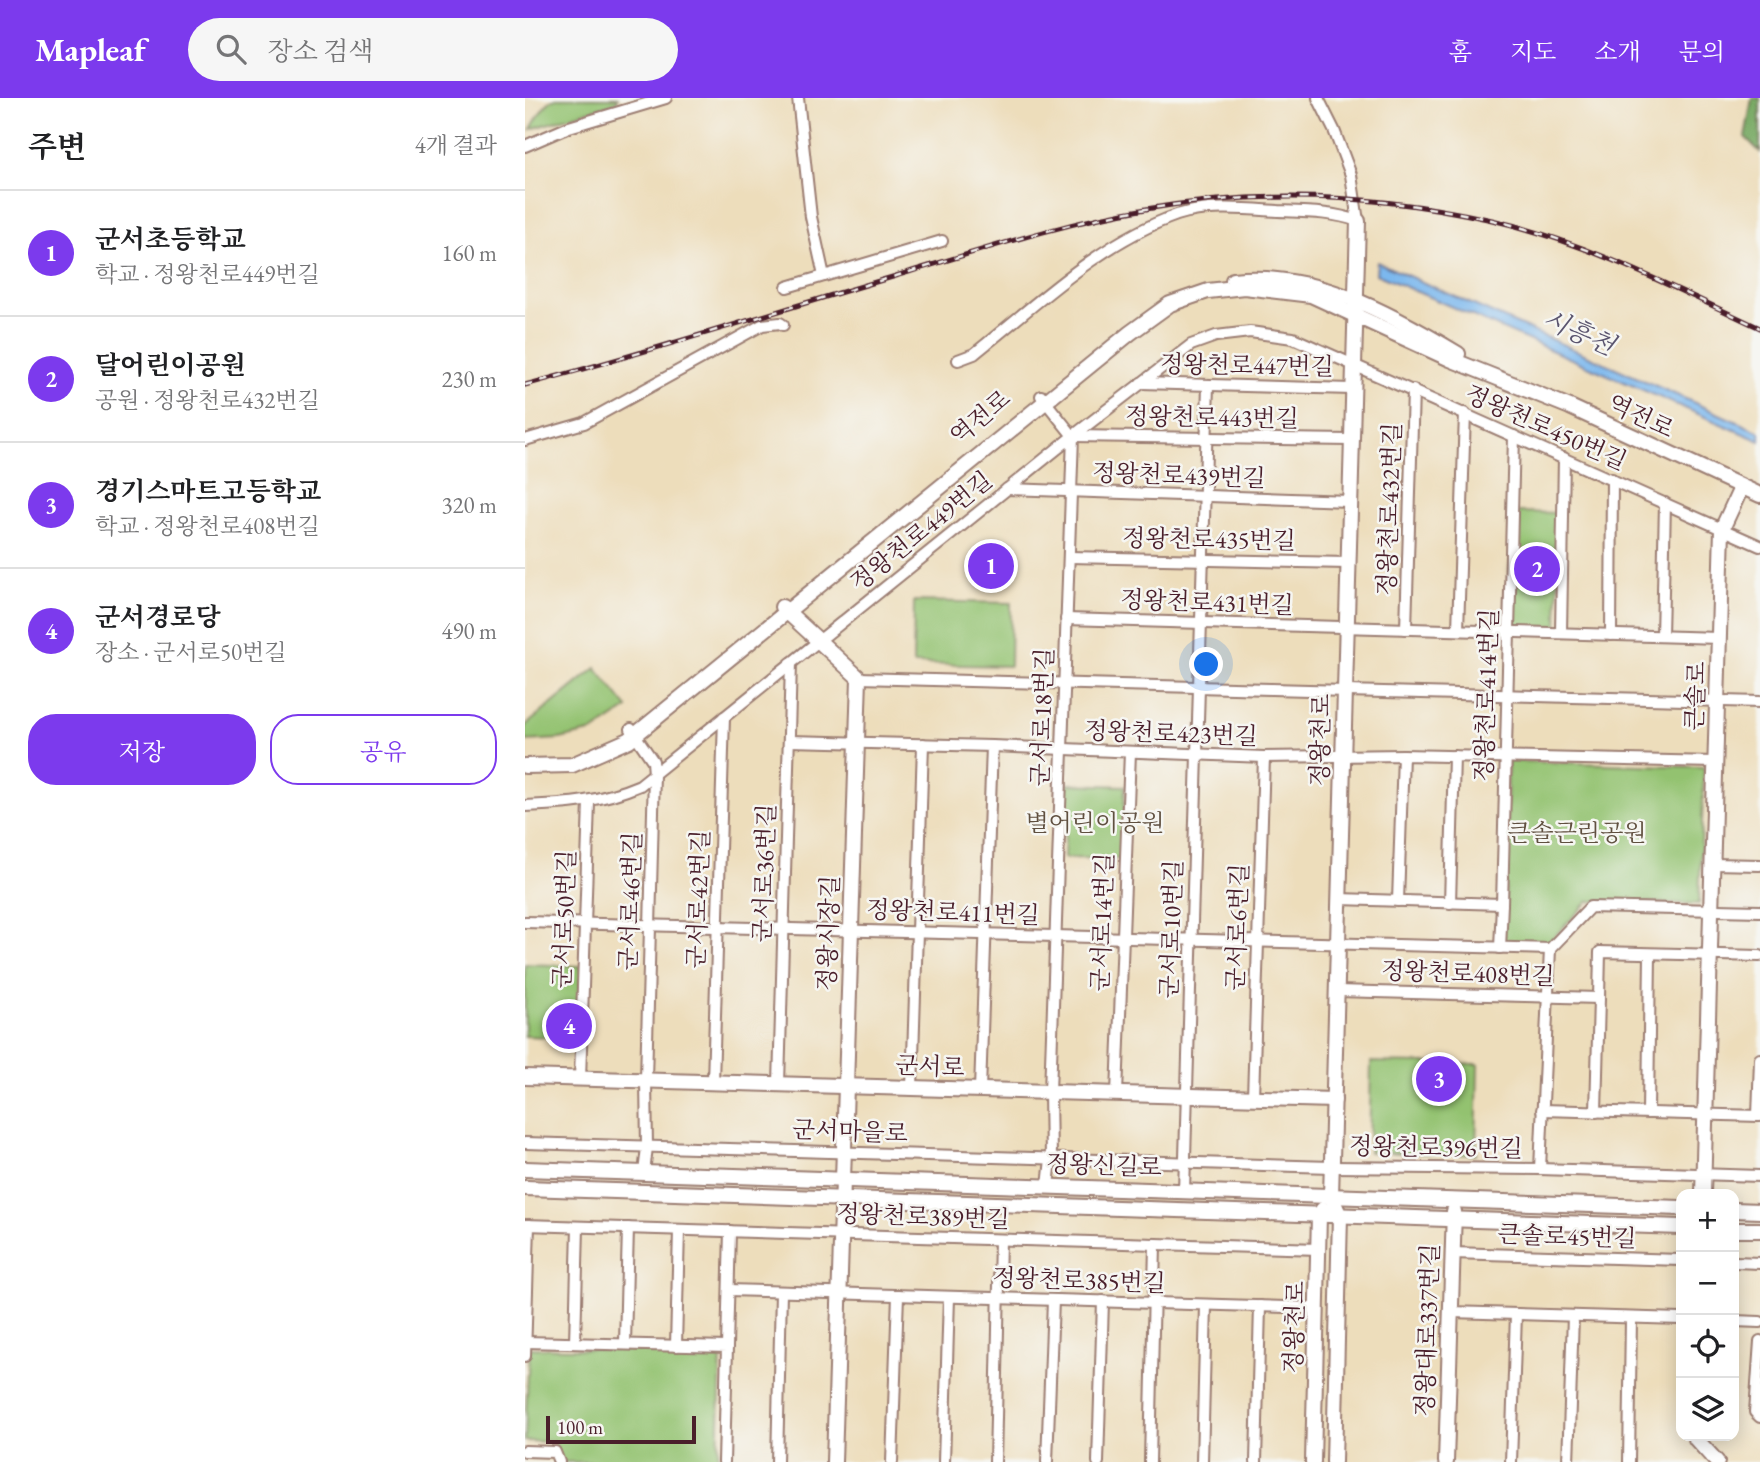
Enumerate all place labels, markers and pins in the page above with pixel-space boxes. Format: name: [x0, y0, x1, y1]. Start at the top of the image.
pin: 1: [968, 540, 1014, 592]
pin: 2: [1514, 543, 1560, 595]
pin: 4: [546, 1000, 592, 1052]
pin: 3: [1416, 1053, 1462, 1105]

